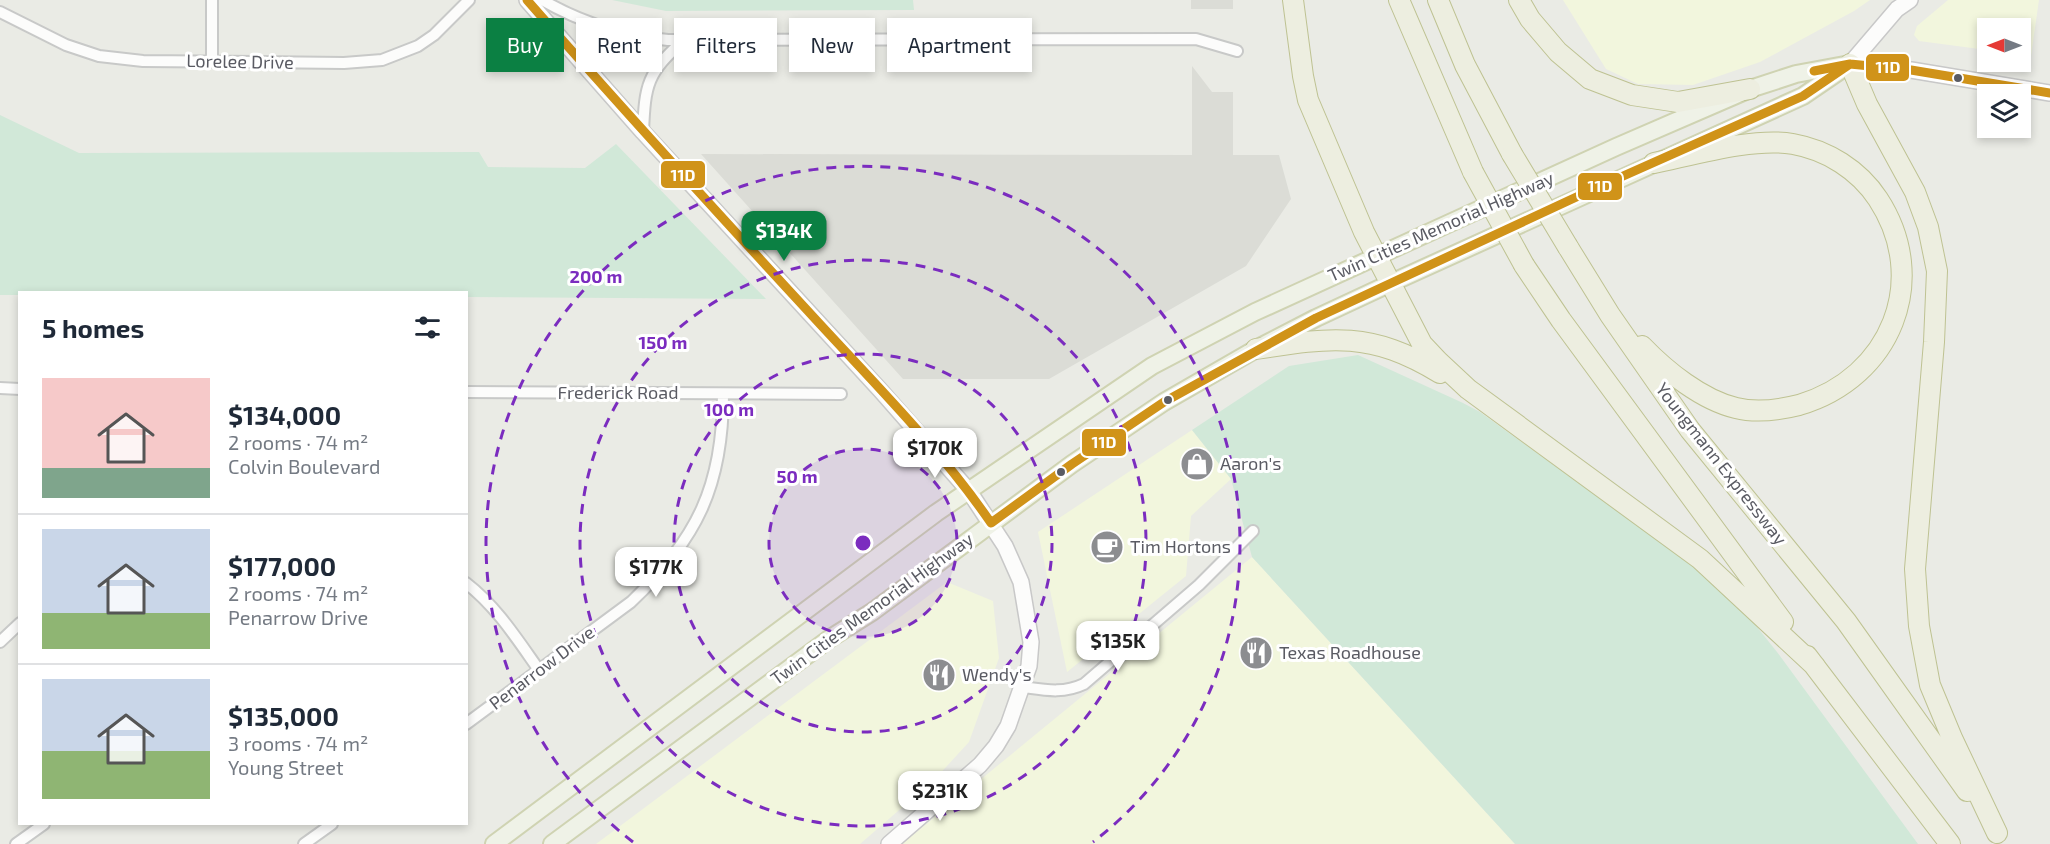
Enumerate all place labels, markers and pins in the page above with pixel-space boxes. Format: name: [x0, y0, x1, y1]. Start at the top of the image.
unlabelled marker: [1952, 72, 1964, 84]
pin: $134K: [742, 211, 826, 262]
unlabelled marker: [1162, 394, 1174, 406]
pin: $170K: [893, 428, 977, 479]
shop icon: Aaron's: [1179, 446, 1215, 482]
place label: Aaron's: [1220, 452, 1281, 474]
unlabelled marker: [1055, 466, 1067, 478]
cafe icon: Tim Hortons: [1089, 529, 1125, 565]
centre of rings: [853, 533, 873, 553]
place label: Tim Hortons: [1130, 535, 1231, 557]
pin: $177K: [614, 547, 698, 598]
pin: $135K: [1076, 621, 1160, 672]
restaurant icon: Texas Roadhouse: [1238, 635, 1274, 671]
place label: Texas Roadhouse: [1279, 641, 1421, 663]
restaurant icon: Wendy's: [921, 657, 957, 693]
place label: Wendy's: [962, 663, 1032, 685]
pin: $231K: [898, 771, 982, 822]

